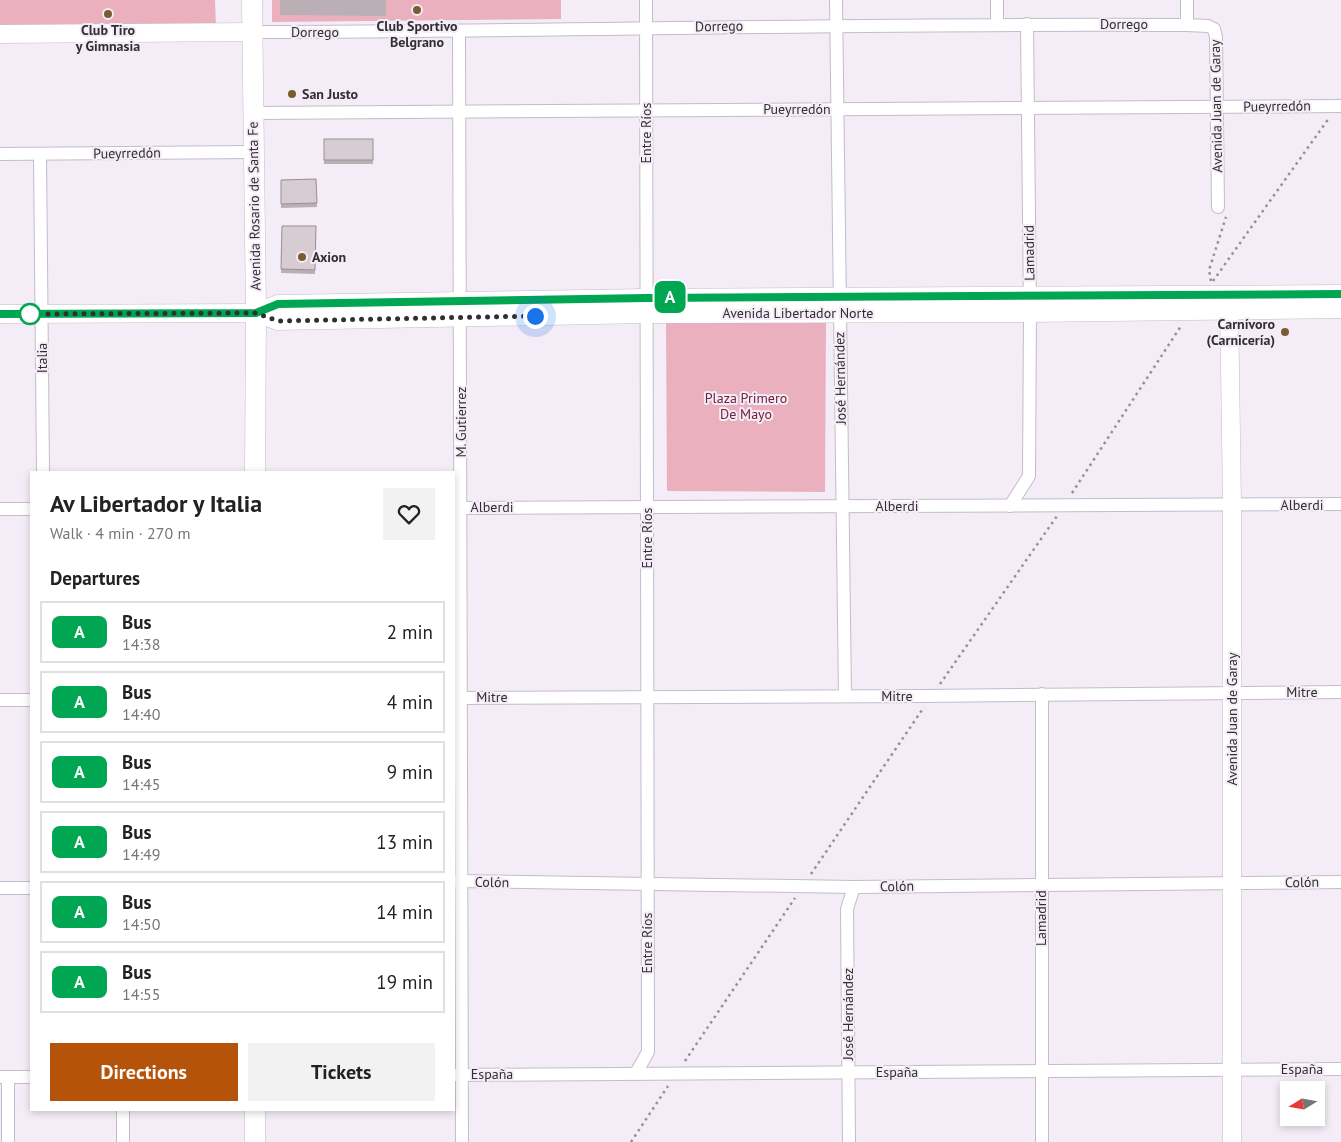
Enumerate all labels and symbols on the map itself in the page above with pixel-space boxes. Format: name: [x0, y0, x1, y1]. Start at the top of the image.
marker: Club Sportivo Belgrano: [411, 4, 423, 16]
marker: Club Tiro y Gimnasia: [102, 8, 114, 20]
street label: Dorrego: [1100, 15, 1148, 33]
place label: Club Sportivo Belgrano: [376, 17, 458, 51]
street label: Dorrego: [695, 17, 743, 35]
place label: Club Tiro y Gimnasia: [75, 21, 140, 55]
street label: Dorrego: [291, 23, 339, 41]
street label: Avenida Juan de Garay: [1206, 39, 1226, 173]
place label: San Justo: [302, 85, 358, 103]
marker: San Justo: [286, 88, 298, 100]
street label: Pueyrredón: [1243, 96, 1311, 116]
street label: Pueyrredón: [763, 100, 831, 118]
street label: Entre Ríos: [637, 102, 655, 163]
street label: Avenida Rosario de Santa Fe: [244, 121, 264, 291]
street label: Pueyrredón: [93, 143, 161, 163]
street label: Lamadrid: [1020, 225, 1038, 281]
place label: Axion: [312, 248, 346, 266]
marker: Axion: [296, 251, 308, 263]
line badge: A: [654, 281, 686, 313]
unlabelled marker: [19, 303, 41, 325]
your location: [523, 304, 548, 329]
street label: Avenida Libertador Norte: [723, 304, 873, 322]
place label: Carnívoro (Carnicería): [1207, 315, 1275, 349]
marker: Carnívoro (Carnicería): [1279, 326, 1291, 338]
street label: José Hernández: [830, 332, 850, 425]
street label: Italia: [33, 343, 51, 373]
street label: M. Gutierrez: [452, 386, 470, 458]
park label: Plaza Primero De Mayo: [705, 389, 787, 423]
street label: Alberdi: [1281, 496, 1324, 514]
street label: Alberdi: [876, 497, 919, 515]
street label: Alberdi: [471, 498, 514, 516]
street label: Entre Ríos: [638, 507, 656, 568]
street label: Avenida Juan de Garay: [1223, 652, 1241, 786]
street label: Mitre: [1286, 683, 1318, 701]
street label: Mitre: [881, 687, 913, 705]
street label: Mitre: [476, 688, 508, 706]
street label: Colón: [475, 873, 509, 891]
street label: Colón: [1285, 873, 1319, 891]
street label: Colón: [880, 877, 914, 895]
street label: Lamadrid: [1032, 890, 1050, 946]
street label: Entre Ríos: [638, 912, 656, 973]
street label: José Hernández: [839, 968, 857, 1061]
street label: España: [1281, 1060, 1323, 1078]
street label: España: [876, 1063, 918, 1081]
street label: España: [471, 1065, 513, 1083]
north arrow: [1280, 1081, 1325, 1126]

